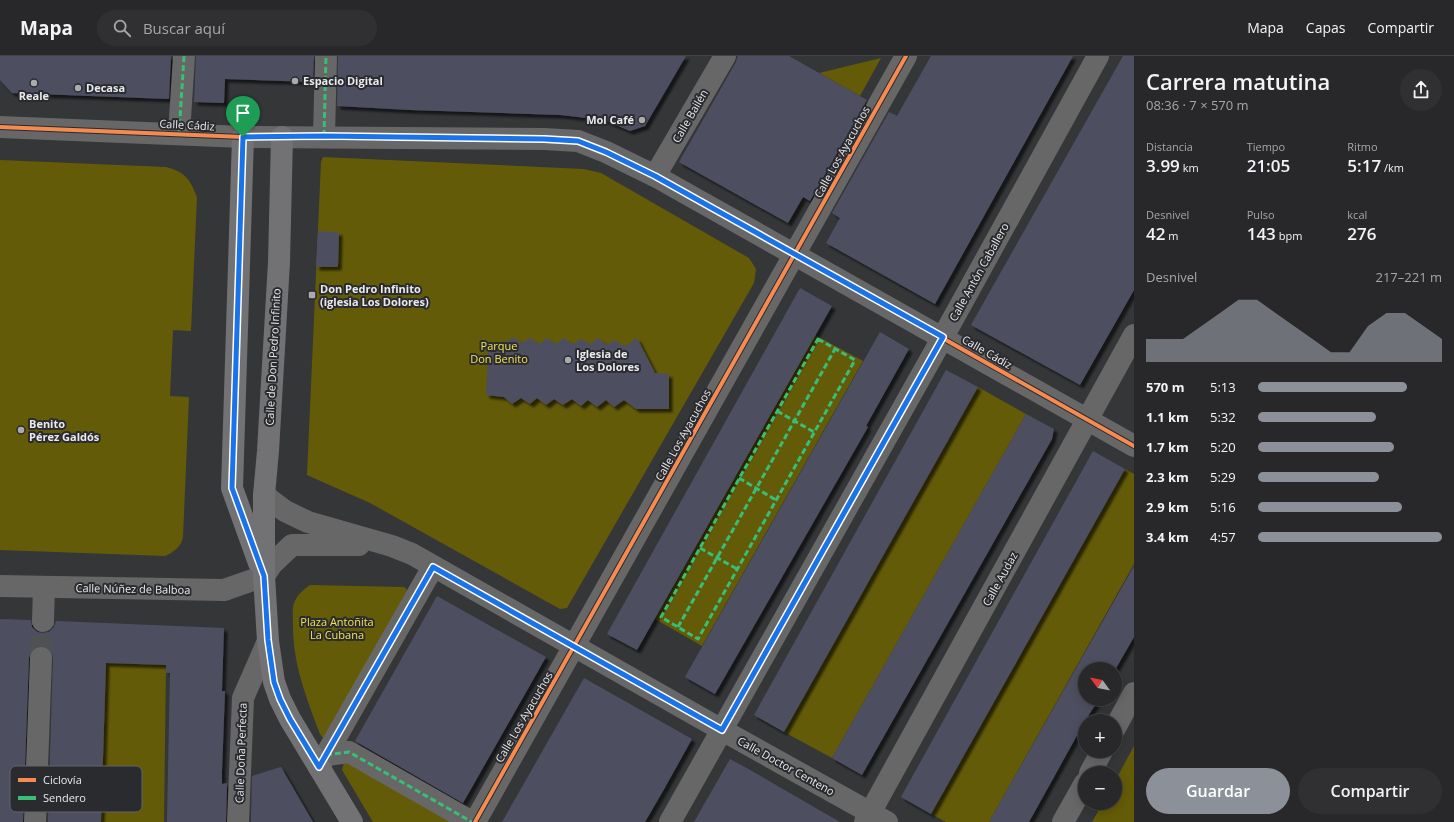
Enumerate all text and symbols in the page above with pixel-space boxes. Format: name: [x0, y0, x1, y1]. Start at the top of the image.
search box: [97, 10, 377, 46]
text: Mapa: [20, 15, 73, 41]
icon: search: [111, 17, 133, 39]
text: Buscar aquí: [143, 18, 225, 38]
text: Mapa: [1247, 18, 1284, 37]
text: Capas: [1306, 18, 1345, 37]
text: Compartir: [1367, 18, 1434, 37]
text: Carrera matutina: [1146, 66, 1330, 96]
button: share: [1400, 69, 1442, 111]
place label: Espacio Digital: [303, 73, 383, 88]
marker: Espacio Digital: [290, 76, 300, 86]
marker: Reale: [29, 78, 39, 88]
place label: Decasa: [86, 80, 125, 95]
marker: Decasa: [73, 83, 83, 93]
street label: Calle Bailén: [668, 86, 711, 145]
place label: Reale: [19, 88, 50, 103]
pin: [226, 96, 260, 137]
text: 08:36 · 7 × 570 m: [1146, 96, 1249, 114]
icon: arrive: [232, 102, 254, 124]
street label: Calle Los Ayacuchos: [810, 103, 873, 200]
place label: Mol Café: [586, 112, 634, 127]
marker: Mol Café: [637, 115, 647, 125]
street label: Calle Cádiz: [159, 116, 215, 133]
text: Distancia: [1146, 139, 1193, 154]
text: Tiempo: [1247, 139, 1285, 154]
text: Ritmo: [1347, 139, 1378, 154]
text: 3.99: [1146, 154, 1180, 177]
text: 21:05: [1247, 154, 1290, 177]
text: 5:17: [1347, 154, 1381, 177]
text: km: [1180, 160, 1199, 175]
text: /km: [1381, 160, 1404, 175]
text: Desnivel: [1146, 207, 1189, 222]
text: Pulso: [1247, 207, 1275, 222]
text: kcal: [1347, 207, 1367, 222]
street label: Calle Antón Caballero: [945, 220, 1012, 324]
text: 42: [1146, 222, 1165, 245]
text: 143: [1247, 222, 1276, 245]
text: 276: [1347, 222, 1377, 245]
text: m: [1165, 228, 1179, 243]
text: bpm: [1276, 228, 1302, 243]
text: Desnivel: [1146, 268, 1197, 286]
text: 217–221 m: [1375, 268, 1442, 286]
place label: Don Pedro Infinito (iglesia Los Dolores): [320, 281, 429, 309]
street label: Calle de Don Pedro Infinito: [261, 288, 284, 426]
marker: Don Pedro Infinito (iglesia Los Dolores): [307, 290, 317, 300]
street label: Calle Cádiz: [960, 331, 1015, 372]
park label: Parque Don Benito: [470, 338, 528, 366]
place label: Iglesia de Los Dolores: [576, 346, 640, 374]
marker: Iglesia de Los Dolores: [563, 355, 573, 365]
text: 570 m: [1146, 378, 1184, 396]
text: 5:13: [1210, 378, 1236, 396]
street label: Calle Los Ayacuchos: [651, 386, 714, 483]
text: 1.1 km: [1146, 408, 1189, 426]
text: 5:32: [1210, 408, 1236, 426]
place label: Benito Pérez Galdós: [29, 416, 100, 444]
marker: Benito Pérez Galdós: [16, 425, 26, 435]
text: 1.7 km: [1146, 438, 1189, 456]
text: 5:20: [1210, 438, 1236, 456]
text: 2.3 km: [1146, 468, 1189, 486]
text: 5:29: [1210, 468, 1236, 486]
text: 2.9 km: [1146, 498, 1189, 516]
text: 5:16: [1210, 498, 1236, 516]
text: 3.4 km: [1146, 528, 1189, 546]
text: 4:57: [1210, 528, 1236, 546]
street label: Calle Audaz: [979, 549, 1021, 608]
street label: Calle Núñez de Balboa: [75, 580, 191, 597]
park label: Plaza Antoñita La Cubana: [300, 614, 374, 642]
north arrow: [1078, 662, 1122, 706]
map controls: [1078, 662, 1122, 810]
street label: Calle Los Ayacuchos: [491, 669, 556, 765]
street label: Calle Doña Perfecta: [231, 703, 250, 803]
button: +: [1078, 714, 1122, 758]
street label: Calle Doctor Centeno: [735, 733, 838, 799]
legend: [10, 766, 142, 812]
button: −: [1078, 766, 1122, 810]
button: Guardar: [1146, 768, 1290, 814]
button: Compartir: [1298, 768, 1442, 814]
text: Ciclovía: [43, 772, 82, 787]
text: Sendero: [43, 790, 86, 805]

